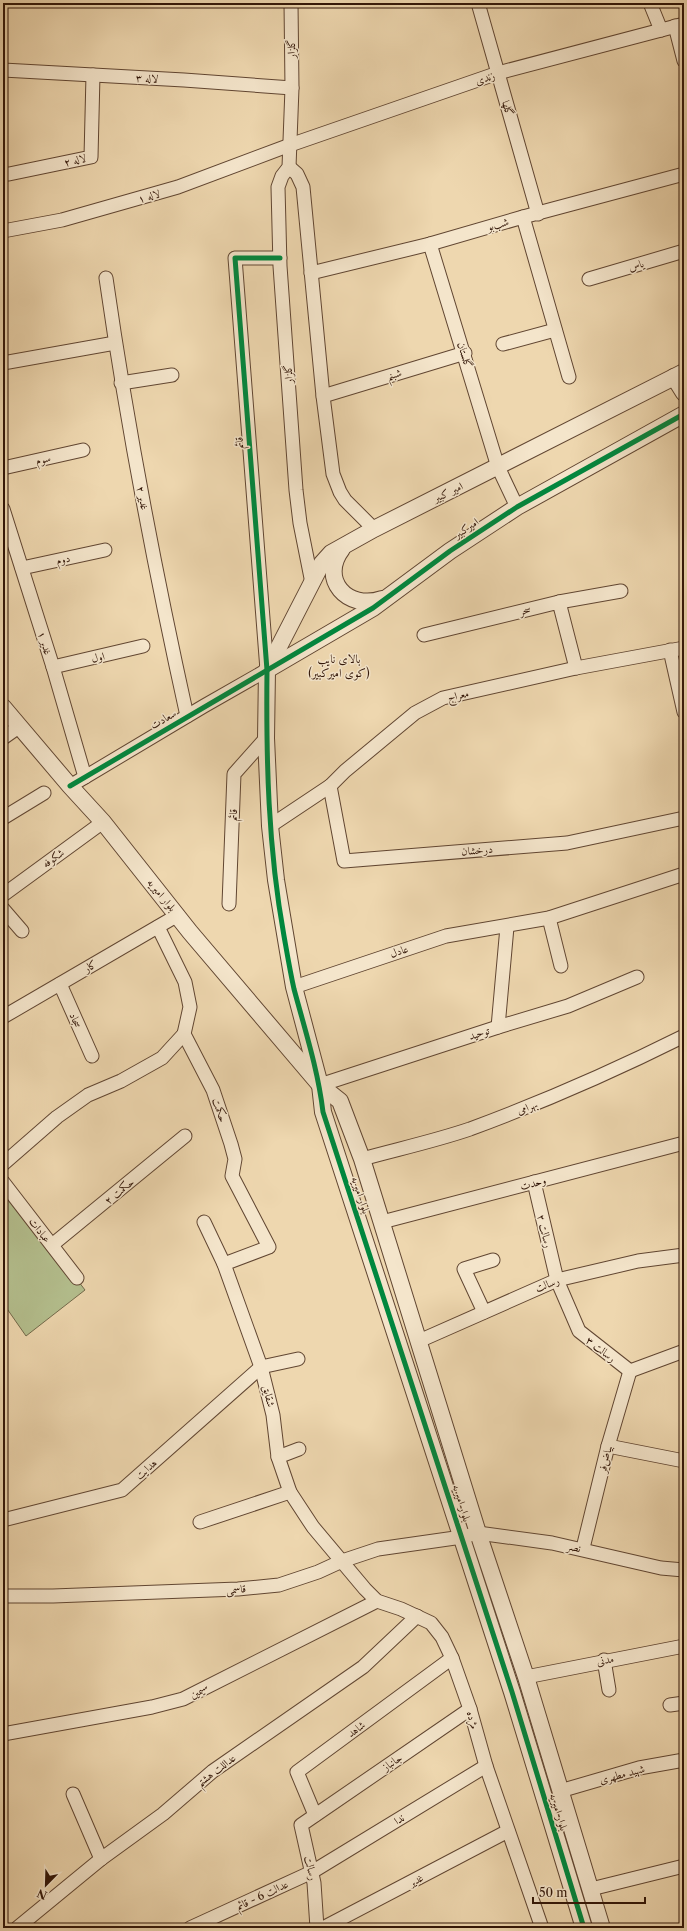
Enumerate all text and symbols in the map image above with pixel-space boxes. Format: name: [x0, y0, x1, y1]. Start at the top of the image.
street label: گلزار: [284, 39, 299, 60]
street label: زندی: [473, 68, 497, 88]
street label: لاله ۳: [135, 70, 159, 86]
street label: گلها: [499, 99, 517, 117]
street label: لاله ۲: [62, 151, 88, 169]
street label: لاله ۱: [136, 186, 162, 206]
street label: شب‌بو: [485, 214, 511, 235]
street label: یاس: [627, 256, 646, 274]
street label: گلستان: [454, 340, 476, 370]
street label: گلزار: [280, 364, 297, 385]
street label: شبنم: [385, 365, 404, 387]
street label: قائم: [231, 436, 249, 450]
street label: سوم: [34, 450, 53, 470]
street label: امیر کبیر: [430, 479, 465, 506]
street label: غدیر ۲: [134, 485, 152, 511]
street label: امیرکبیر: [450, 515, 481, 542]
street label: دوم: [54, 551, 72, 570]
street label: سحر: [517, 602, 532, 619]
street label: غدیر ۱: [35, 629, 55, 657]
street label: اول: [90, 649, 106, 665]
district label: بالای نایب (کوی امیرکبیر): [308, 651, 370, 681]
street label: معراج: [446, 686, 471, 708]
street label: سعادت: [147, 706, 179, 732]
street label: قائم: [226, 809, 243, 822]
street label: درخشان: [461, 842, 493, 858]
street label: شکوفه: [39, 845, 67, 871]
street label: بلوار امیریه: [144, 876, 180, 914]
street label: عادل: [388, 941, 410, 961]
street label: کار: [80, 957, 99, 976]
street label: سجاد: [67, 1010, 85, 1030]
street label: توحید: [467, 1023, 492, 1043]
street label: حکمت: [209, 1096, 231, 1124]
street label: بهرامی: [514, 1097, 540, 1118]
street label: وحدت: [518, 1173, 548, 1193]
street label: حکمت ۲: [101, 1175, 137, 1207]
street label: بلوار امیریه: [348, 1175, 374, 1215]
street label: رسالت ۲: [534, 1213, 556, 1249]
street label: عبادات: [26, 1215, 54, 1245]
street label: رسالت: [533, 1273, 561, 1295]
street label: رسالت ۳: [583, 1333, 619, 1365]
street label: شقایق: [260, 1384, 278, 1408]
street label: بیاض‌فر: [595, 1444, 616, 1475]
street label: هدایت: [132, 1456, 160, 1482]
street label: بلوار امیریه: [450, 1483, 474, 1523]
street label: نصر: [565, 1539, 582, 1556]
street label: قاسمی: [226, 1581, 247, 1599]
street label: مدنی: [595, 1651, 615, 1669]
street label: سیمین: [187, 1681, 211, 1701]
street label: مژده: [463, 1709, 482, 1731]
street label: شاهد: [344, 1718, 368, 1740]
street label: جانباز: [379, 1750, 405, 1774]
street label: عداللت هشتم: [193, 1751, 241, 1793]
street label: شهید مطهری: [598, 1761, 647, 1788]
street label: بلوار امیریه: [547, 1792, 571, 1832]
street label: ندا: [391, 1810, 407, 1827]
street label: رسالت: [301, 1854, 321, 1882]
north arrow: [26, 1865, 66, 1905]
street label: غدیر: [405, 1870, 426, 1890]
street label: عدالت 6 - قائم: [234, 1877, 292, 1916]
scale bar: [533, 1879, 645, 1905]
text: 50 m: [539, 1885, 568, 1900]
text: N: [35, 1886, 49, 1903]

